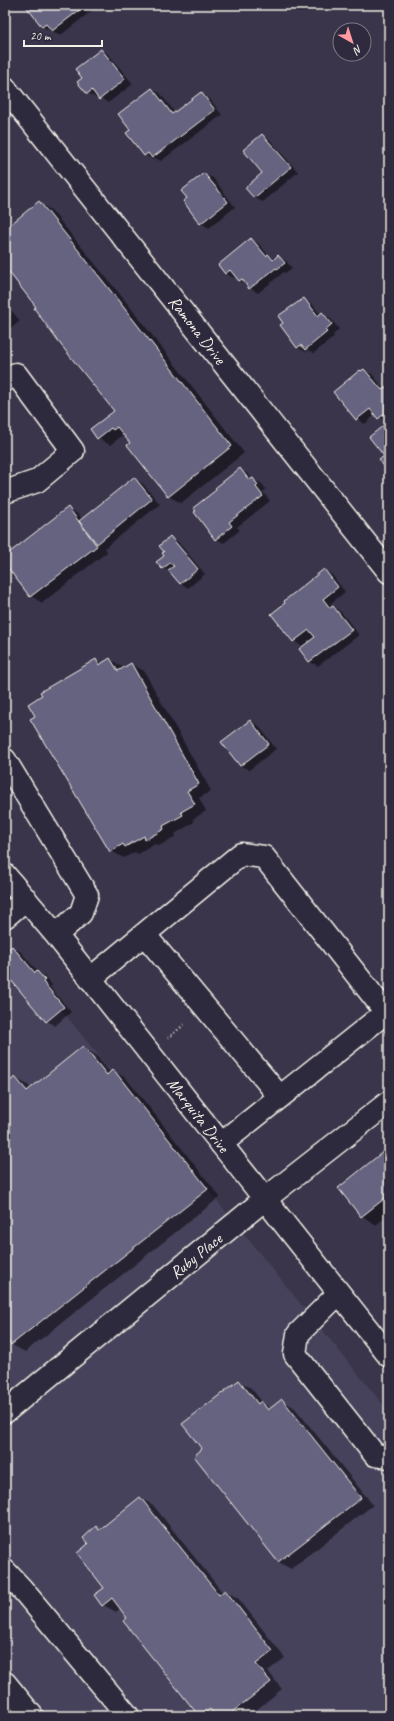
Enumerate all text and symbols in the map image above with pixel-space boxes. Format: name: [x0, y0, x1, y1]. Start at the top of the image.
scale bar: [24, 22, 102, 48]
north arrow: [332, 22, 372, 62]
text: 20 m: [30, 28, 52, 44]
text: N: [350, 42, 365, 59]
street label: Ramona Drive: [164, 292, 231, 370]
street label: Marquita Drive: [162, 1073, 235, 1158]
street label: Ruby Place: [166, 1228, 228, 1283]

